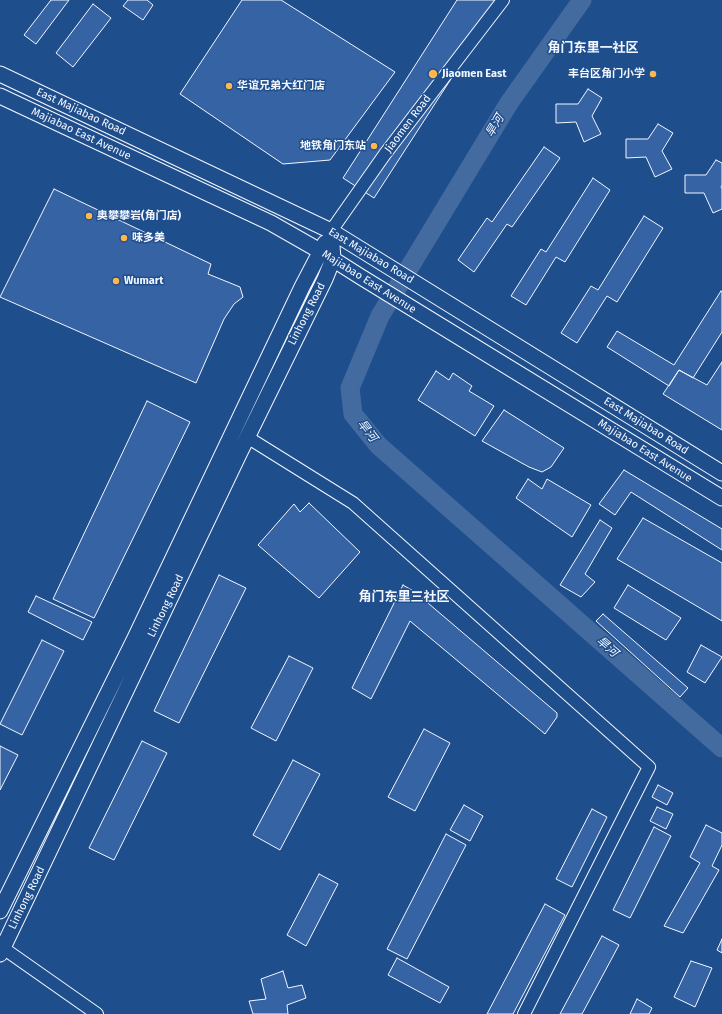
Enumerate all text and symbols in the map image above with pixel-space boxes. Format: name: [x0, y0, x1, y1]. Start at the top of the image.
district label: 角门东里一社区: [548, 40, 638, 56]
place label: Jiaomen East: [442, 67, 507, 81]
place label: 丰台区角门小学: [568, 67, 645, 81]
marker: Jiaomen East: [427, 68, 439, 80]
marker: 丰台区角门小学: [648, 69, 658, 79]
place label: 华谊兄弟大红门店: [237, 79, 325, 93]
marker: 华谊兄弟大红门店: [224, 81, 234, 91]
street label: East Majiabao Road: [34, 85, 128, 139]
street label: Jiaomen Road: [382, 92, 434, 156]
street label: Majiabao East Avenue: [29, 105, 133, 163]
water label: 旱河: [483, 112, 507, 140]
place label: 地铁角门东站: [300, 139, 366, 153]
marker: 地铁角门东站: [369, 141, 379, 151]
place label: 奥攀攀岩(角门店): [97, 209, 181, 223]
marker: 奥攀攀岩(角门店): [84, 211, 94, 221]
street label: East Majiabao Road: [326, 225, 416, 287]
place label: 味多美: [132, 231, 165, 245]
marker: 味多美: [119, 233, 129, 243]
street label: Majiabao East Avenue: [319, 248, 419, 316]
place label: Wumart: [124, 274, 163, 288]
marker: Wumart: [111, 276, 121, 286]
street label: Linhong Road: [286, 281, 328, 347]
street label: East Majiabao Road: [601, 395, 691, 457]
water label: 旱河: [354, 417, 380, 445]
street label: Majiabao East Avenue: [595, 417, 695, 485]
street label: Linhong Road: [145, 572, 187, 640]
district label: 角门东里三社区: [359, 589, 449, 605]
water label: 旱河: [593, 634, 621, 660]
street label: Linhong Road: [6, 864, 48, 932]

